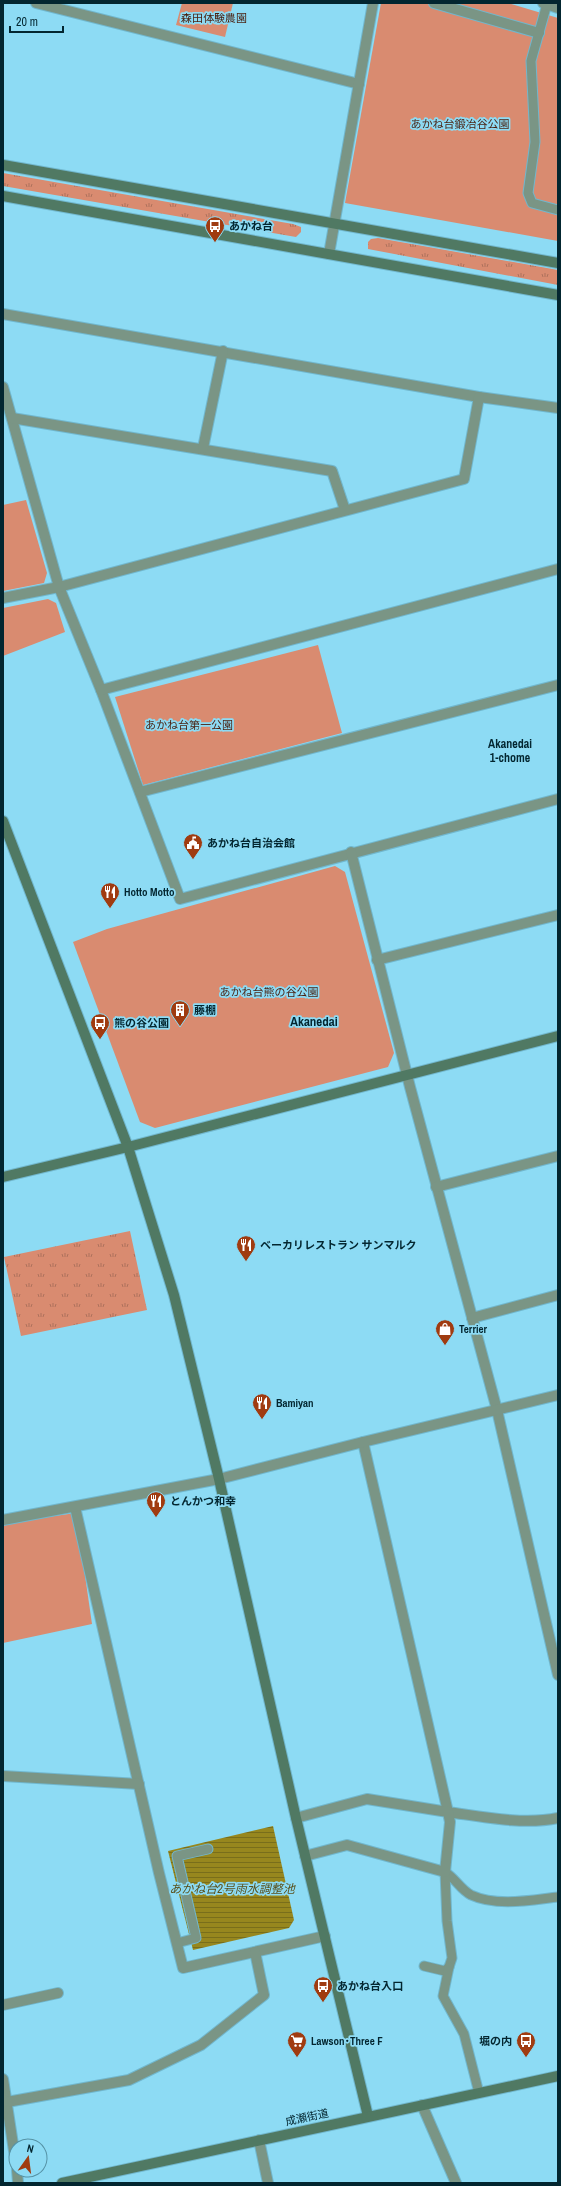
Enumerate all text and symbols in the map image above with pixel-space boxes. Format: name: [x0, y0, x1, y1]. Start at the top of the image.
scale bar: [10, 8, 63, 34]
park label: 森田体験農園: [181, 11, 247, 25]
text: 20 m: [16, 14, 38, 30]
park label: あかね台鍛冶谷公園: [411, 117, 510, 131]
bus stop icon: あかね台: [204, 215, 226, 243]
place label: あかね台: [229, 219, 273, 233]
park label: あかね台第一公園: [145, 718, 233, 732]
district label: Akanedai 1-chome: [488, 736, 532, 766]
public building icon: あかね台自治会館: [182, 832, 204, 860]
place label: あかね台自治会館: [207, 836, 295, 850]
restaurant icon: Hotto Motto: [99, 881, 121, 909]
place label: Hotto Motto: [124, 885, 175, 899]
park label: あかね台熊の谷公園: [220, 985, 319, 999]
building icon: 藤棚: [169, 999, 191, 1027]
place label: 藤棚: [194, 1003, 216, 1017]
bus stop icon: 熊の谷公園: [89, 1012, 111, 1040]
district label: Akanedai: [290, 1013, 338, 1030]
place label: 熊の谷公園: [114, 1016, 169, 1030]
restaurant icon: ベーカリレストラン サンマルク: [235, 1234, 257, 1262]
place label: ベーカリレストラン サンマルク: [260, 1238, 417, 1252]
shop icon: Terrier: [434, 1318, 456, 1346]
place label: Terrier: [459, 1322, 487, 1336]
restaurant icon: Bamiyan: [251, 1392, 273, 1420]
place label: Bamiyan: [276, 1396, 314, 1410]
restaurant icon: とんかつ和幸: [145, 1490, 167, 1518]
place label: とんかつ和幸: [170, 1494, 236, 1508]
water label: あかね台2号雨水調整池: [169, 1881, 296, 1897]
bus stop icon: あかね台入口: [312, 1975, 334, 2003]
place label: あかね台入口: [337, 1979, 403, 1993]
supermarket icon: Lawson･Three F: [286, 2030, 308, 2058]
bus stop icon: 堀の内: [515, 2030, 537, 2058]
place label: Lawson･Three F: [311, 2034, 383, 2048]
place label: 堀の内: [479, 2034, 512, 2048]
street label: 成瀬街道: [284, 2106, 330, 2128]
north arrow: [8, 2138, 48, 2178]
text: N: [26, 2141, 35, 2156]

